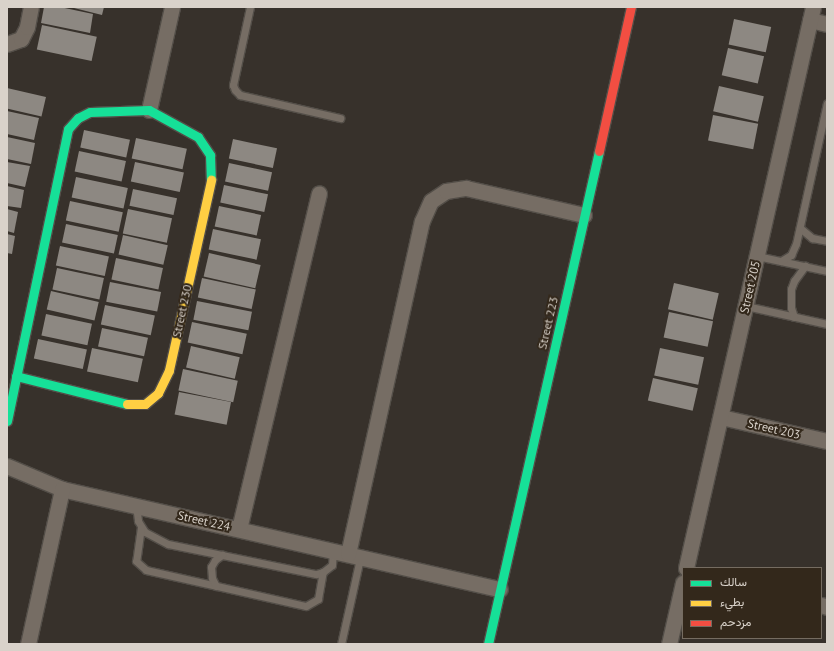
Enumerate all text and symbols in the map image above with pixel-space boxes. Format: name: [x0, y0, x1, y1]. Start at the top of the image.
street label: Street 205: [737, 259, 763, 315]
street label: Street 230: [169, 283, 195, 339]
street label: Street 223: [535, 295, 561, 351]
street label: Street 203: [746, 416, 802, 442]
street label: Street 224: [176, 508, 232, 534]
legend: [682, 567, 822, 639]
text: سالك: [720, 574, 747, 589]
text: بطيء: [720, 594, 744, 609]
text: مزدحم: [720, 614, 751, 629]

